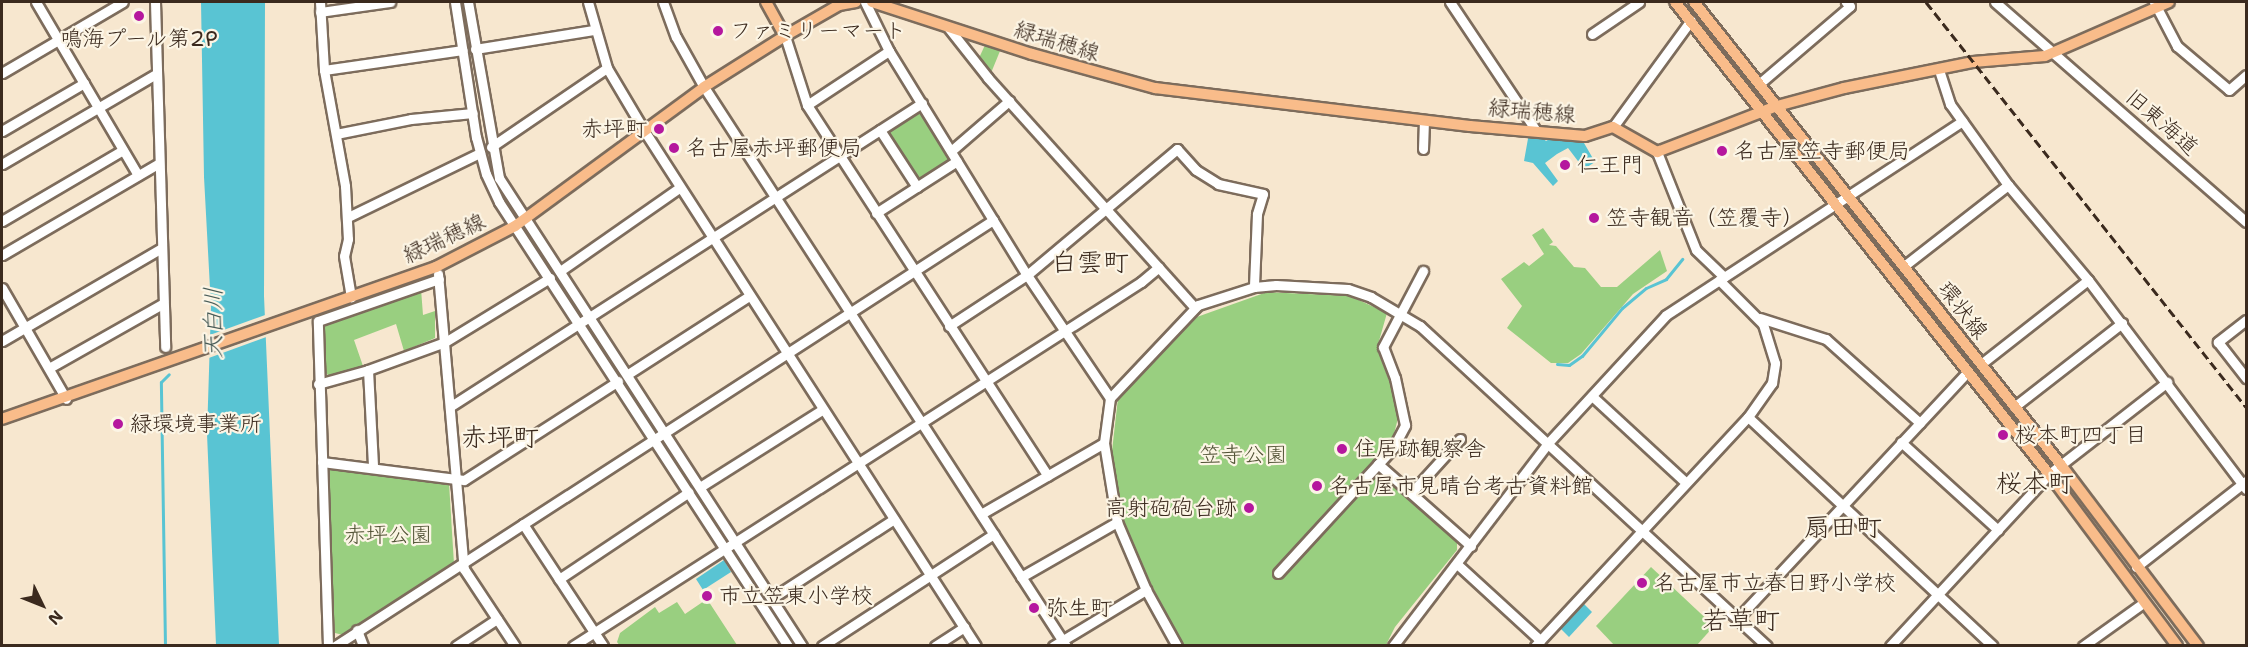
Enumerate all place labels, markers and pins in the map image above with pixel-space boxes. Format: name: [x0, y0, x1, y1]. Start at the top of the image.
marker: 鳴海プール第2P: [132, 9, 146, 23]
place label: ファミリーマート: [730, 18, 906, 44]
marker: ファミリーマート: [711, 24, 725, 38]
place label: 鳴海プール第2P: [60, 26, 218, 52]
place label: 赤坪町: [581, 116, 647, 142]
marker: 赤坪町: [652, 122, 666, 136]
place label: 名古屋赤坪郵便局: [686, 135, 862, 161]
place label: 名古屋笠寺郵便局: [1734, 138, 1910, 164]
marker: 名古屋赤坪郵便局: [667, 141, 681, 155]
marker: 名古屋笠寺郵便局: [1715, 144, 1729, 158]
place label: 仁王門: [1577, 152, 1643, 178]
marker: 仁王門: [1558, 158, 1572, 172]
place label: 笠寺観音（笠覆寺）: [1606, 205, 1804, 231]
marker: 笠寺観音（笠覆寺）: [1587, 211, 1601, 225]
place label: 緑環境事業所: [130, 411, 262, 437]
marker: 緑環境事業所: [111, 417, 125, 431]
place label: 桜本町四丁目: [2015, 422, 2147, 448]
marker: 桜本町四丁目: [1996, 428, 2010, 442]
place label: 住居跡観察舎: [1354, 436, 1486, 462]
marker: 住居跡観察舎: [1335, 442, 1349, 456]
place label: 名古屋市見晴台考古資料館: [1329, 473, 1593, 499]
marker: 名古屋市見晴台考古資料館: [1310, 479, 1324, 493]
place label: 高射砲砲台跡: [1105, 495, 1237, 521]
marker: 高射砲砲台跡: [1242, 501, 1256, 515]
place label: 名古屋市立春日野小学校: [1654, 570, 1896, 596]
marker: 名古屋市立春日野小学校: [1635, 576, 1649, 590]
place label: 市立笠東小学校: [719, 583, 873, 609]
marker: 市立笠東小学校: [700, 589, 714, 603]
place label: 弥生町: [1046, 595, 1112, 621]
marker: 弥生町: [1027, 601, 1041, 615]

